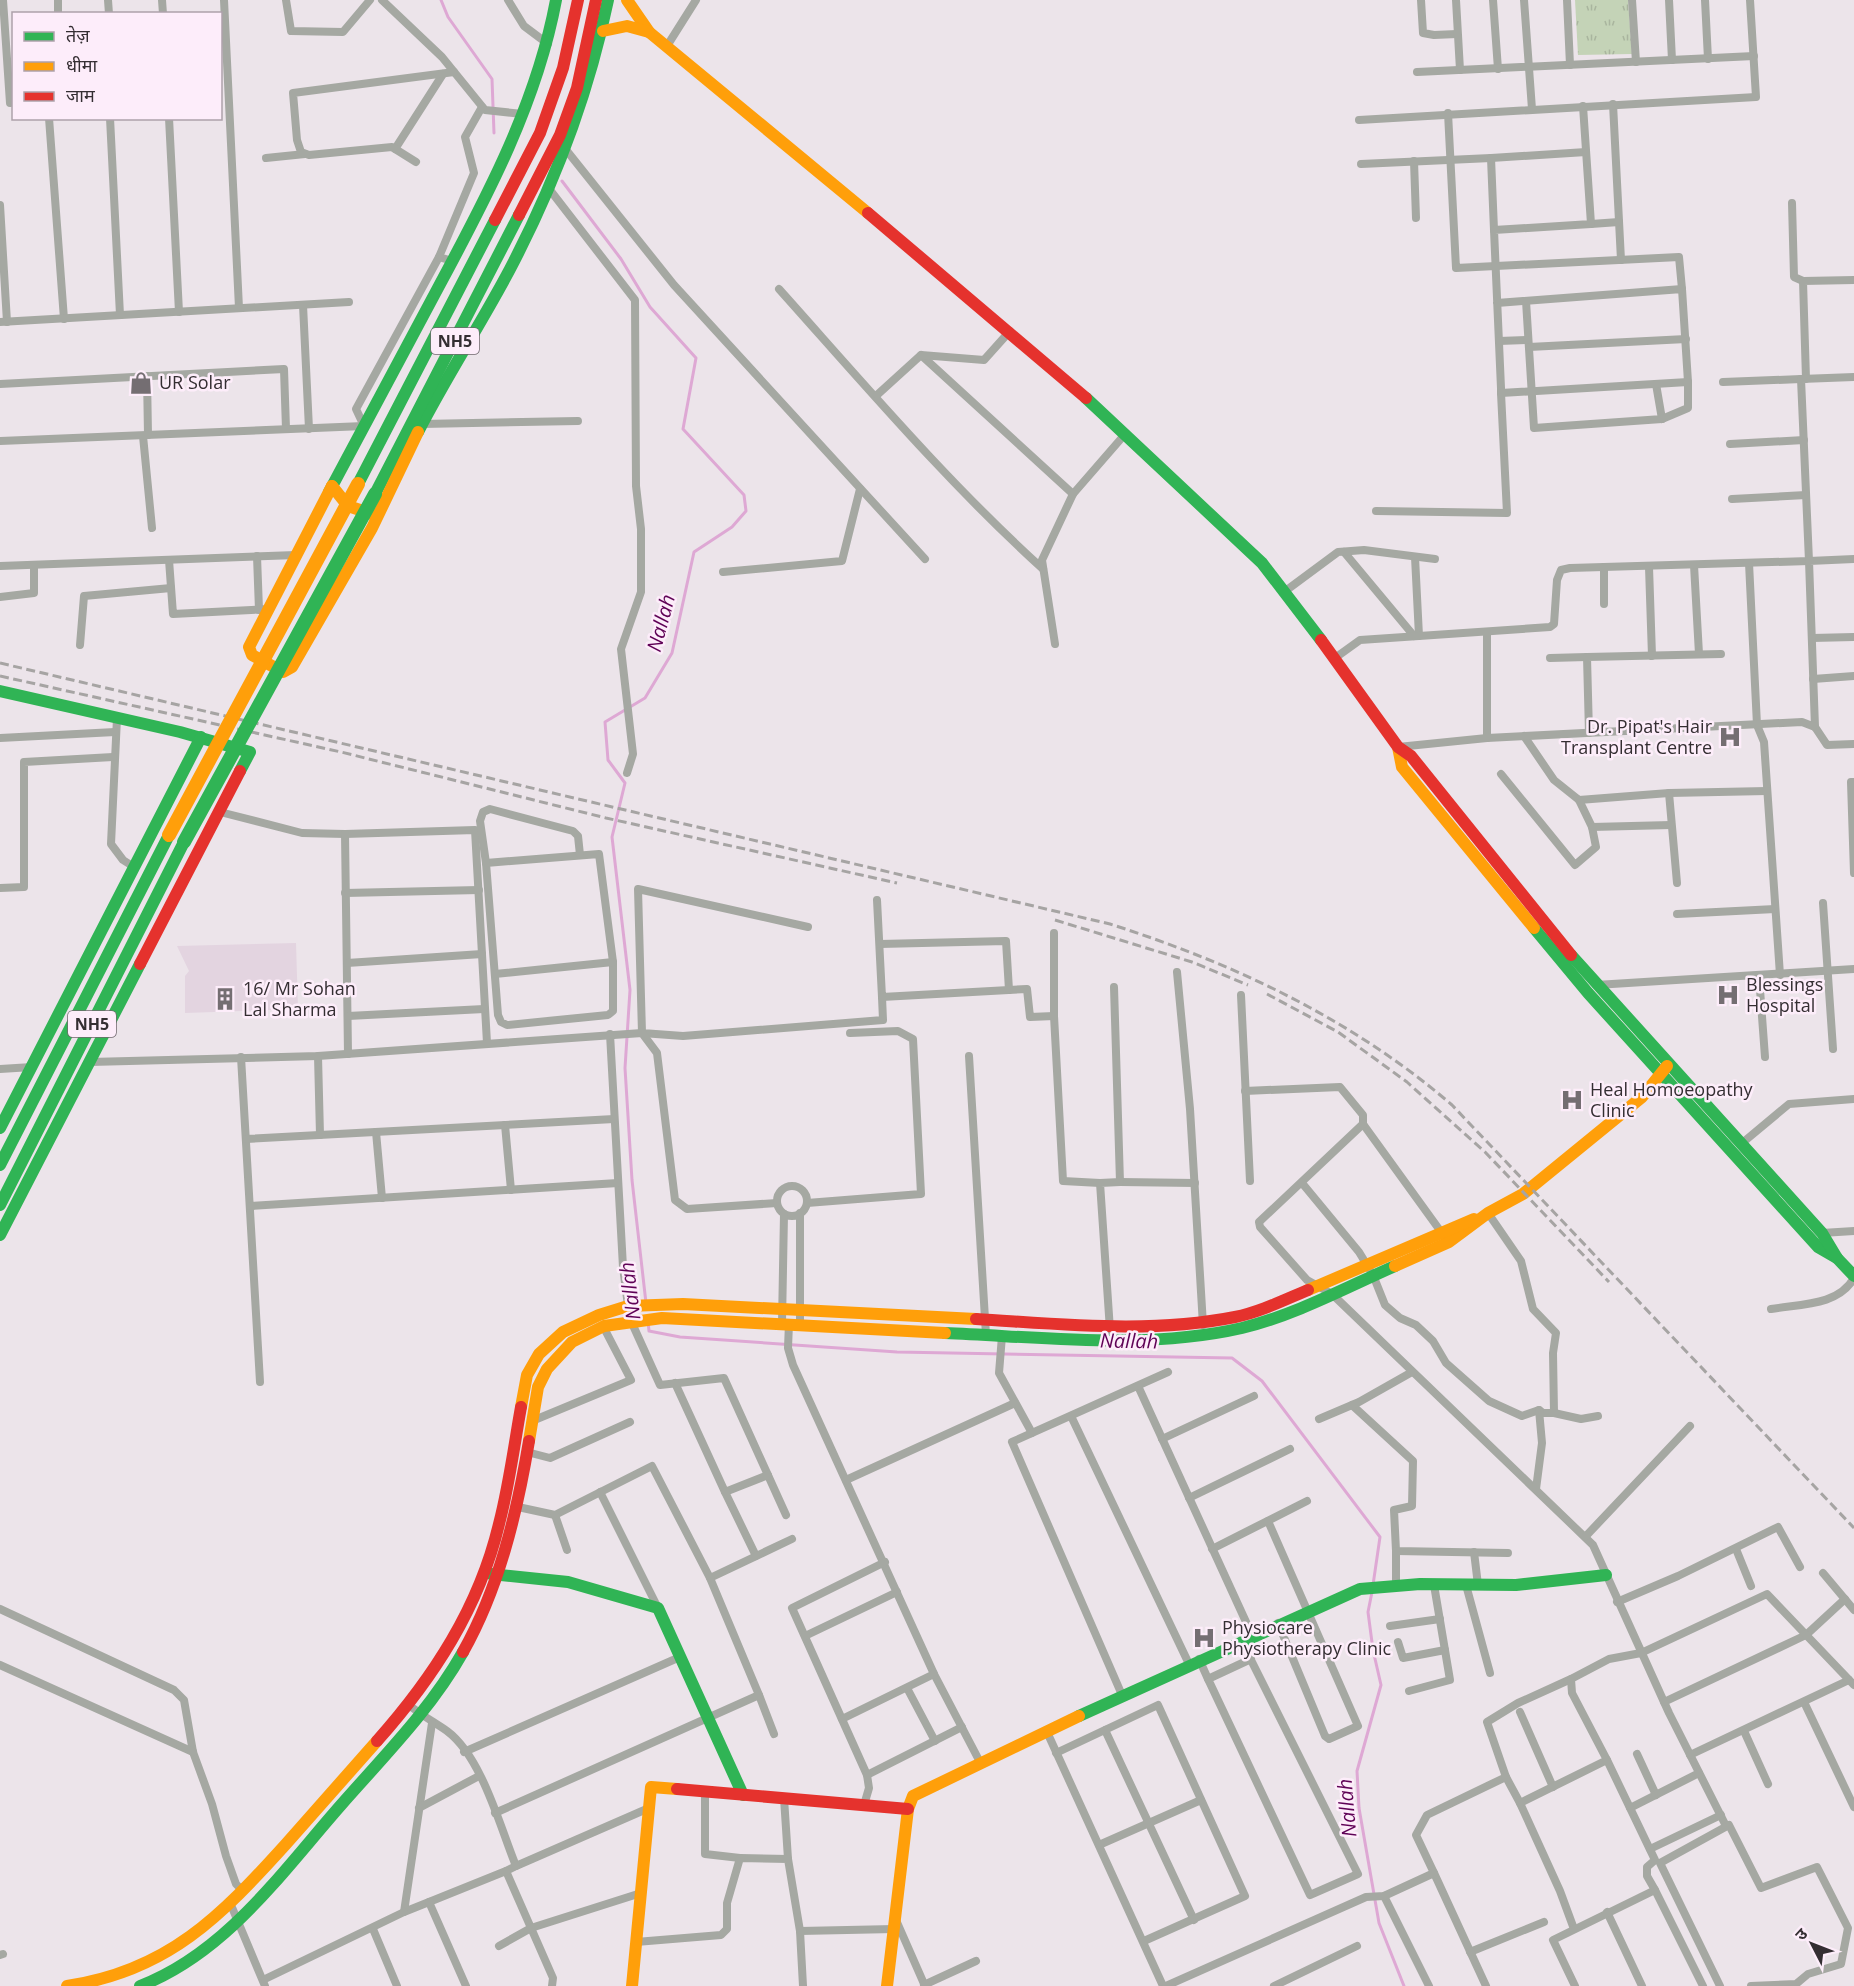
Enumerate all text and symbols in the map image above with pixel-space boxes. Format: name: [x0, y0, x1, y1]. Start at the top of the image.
legend: [12, 12, 222, 120]
text: तेज़: [66, 23, 90, 47]
text: धीमा: [66, 53, 97, 77]
text: जाम: [66, 83, 96, 107]
road number: NH5: [431, 328, 479, 354]
shop icon: UR Solar: [128, 370, 154, 396]
place label: UR Solar: [159, 370, 231, 394]
water label: Nallah: [640, 591, 681, 655]
place label: Dr. Pipat's Hair Transplant Centre: [1561, 714, 1713, 759]
hospital icon: Dr. Pipat's Hair Transplant Centre: [1717, 724, 1743, 750]
place label: Blessings Hospital: [1746, 972, 1823, 1017]
place label: 16/ Mr Sohan Lal Sharma: [243, 976, 356, 1021]
hospital icon: Blessings Hospital: [1715, 982, 1741, 1008]
building icon: 16/ Mr Sohan Lal Sharma: [212, 986, 238, 1012]
road number: NH5: [68, 1011, 116, 1037]
place label: Heal Homoeopathy Clinic: [1590, 1077, 1754, 1122]
hospital icon: Heal Homoeopathy Clinic: [1559, 1087, 1585, 1113]
water label: Nallah: [613, 1260, 646, 1322]
water label: Nallah: [1100, 1326, 1158, 1355]
place label: Physiocare Physiotherapy Clinic: [1222, 1615, 1391, 1660]
hospital icon: Physiocare Physiotherapy Clinic: [1191, 1625, 1217, 1651]
water label: Nallah: [1331, 1778, 1362, 1838]
north arrow: [1782, 1914, 1842, 1974]
text: उ: [1790, 1923, 1813, 1945]

